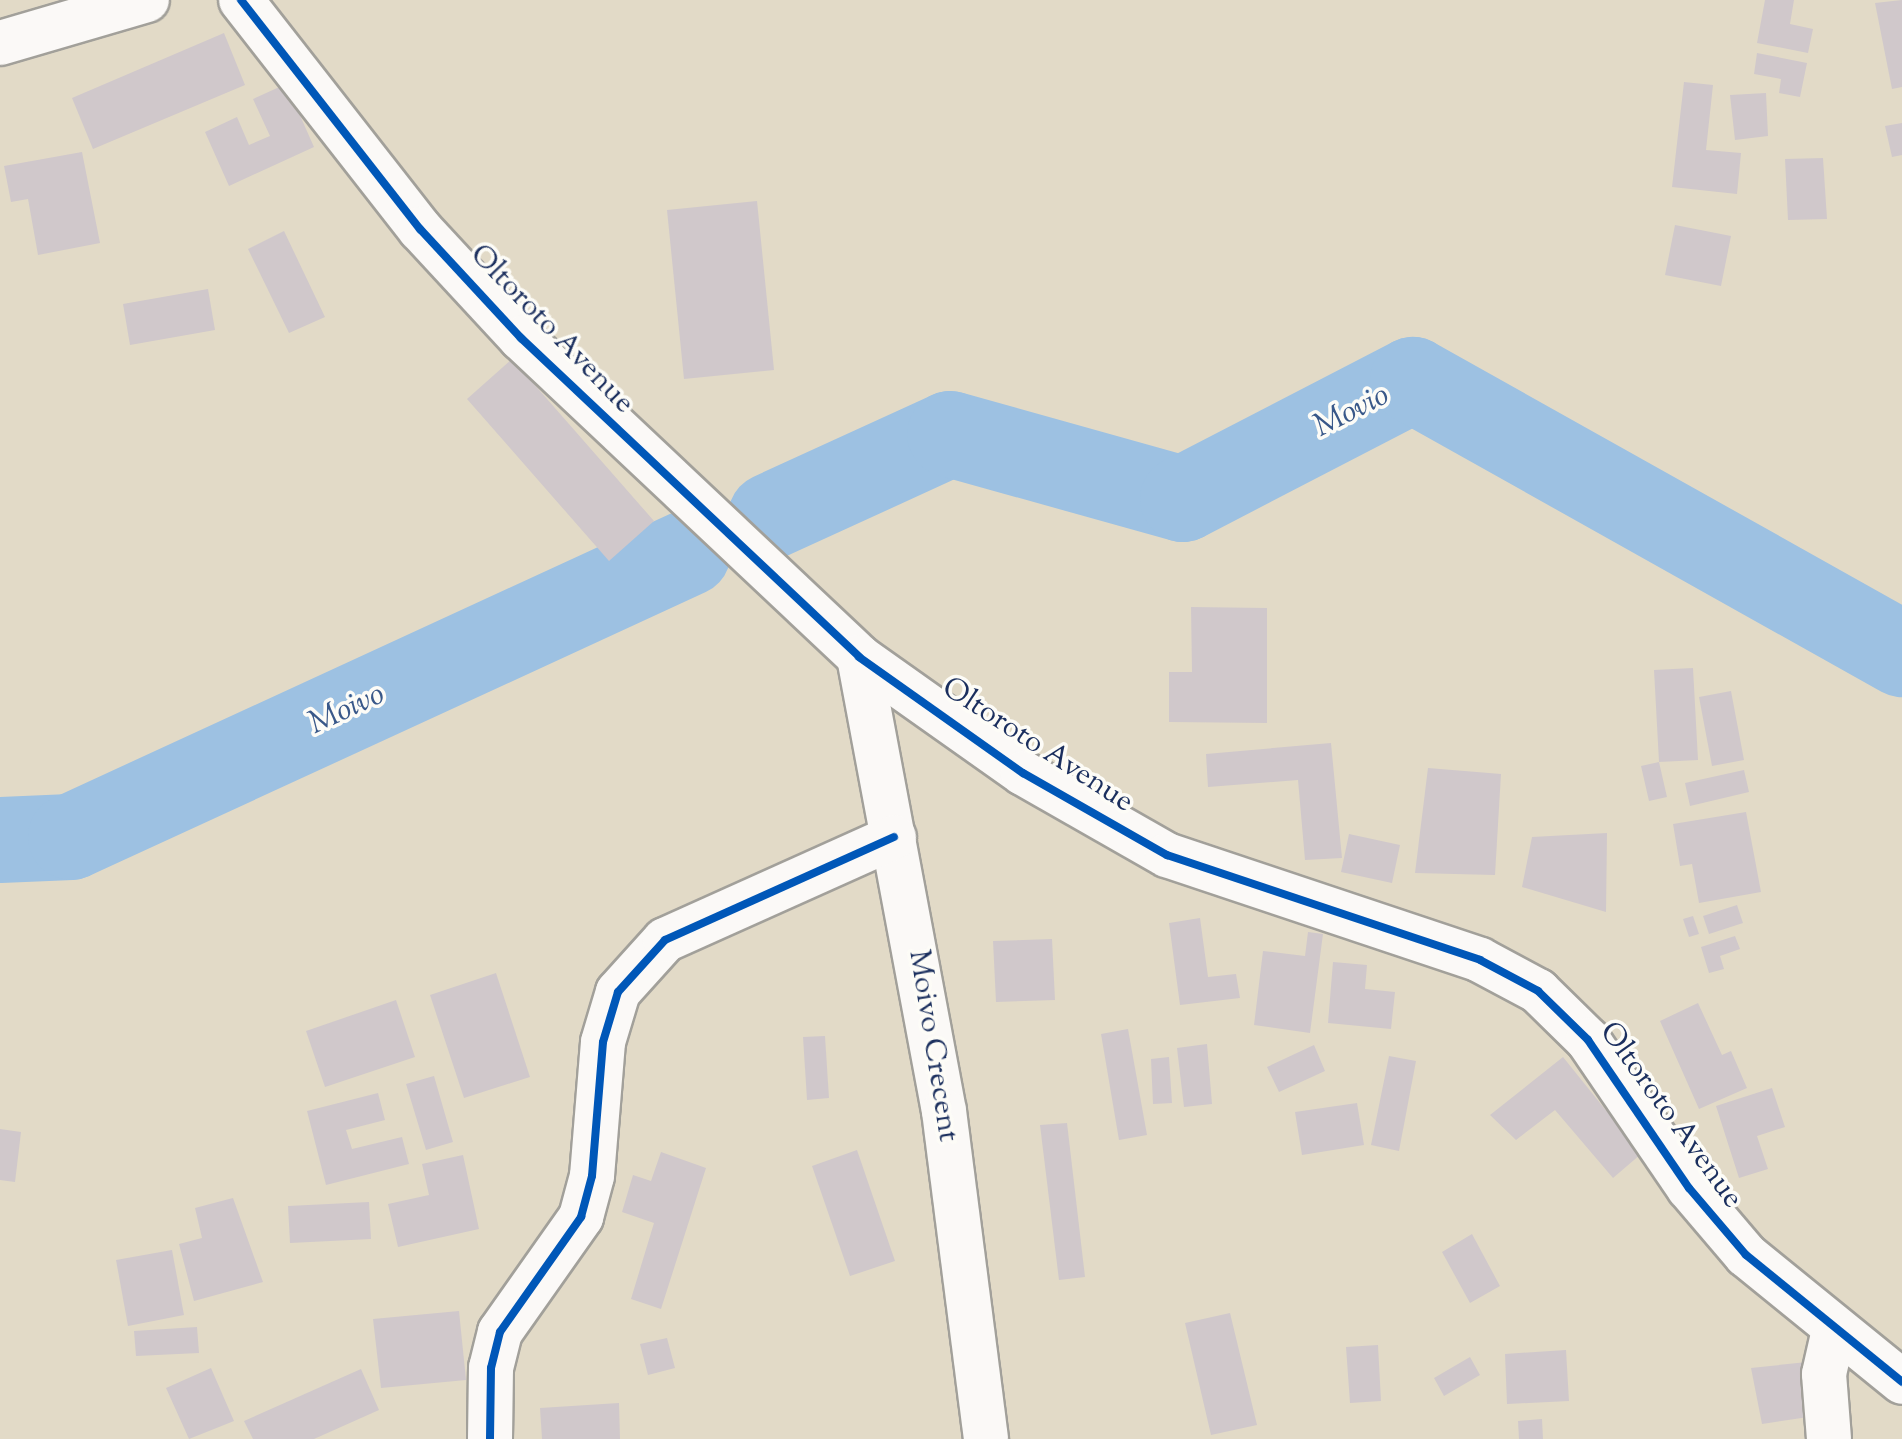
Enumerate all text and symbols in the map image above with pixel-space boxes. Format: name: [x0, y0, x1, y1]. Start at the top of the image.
street label: Oltoroto Avenue: [461, 238, 641, 422]
water label: Movio: [1308, 377, 1396, 447]
street label: Oltoroto Avenue: [934, 671, 1140, 821]
water label: Moivo: [303, 676, 391, 744]
street label: Moivo Crecent: [899, 948, 965, 1144]
street label: Oltoroto Avenue: [1590, 1016, 1750, 1216]

